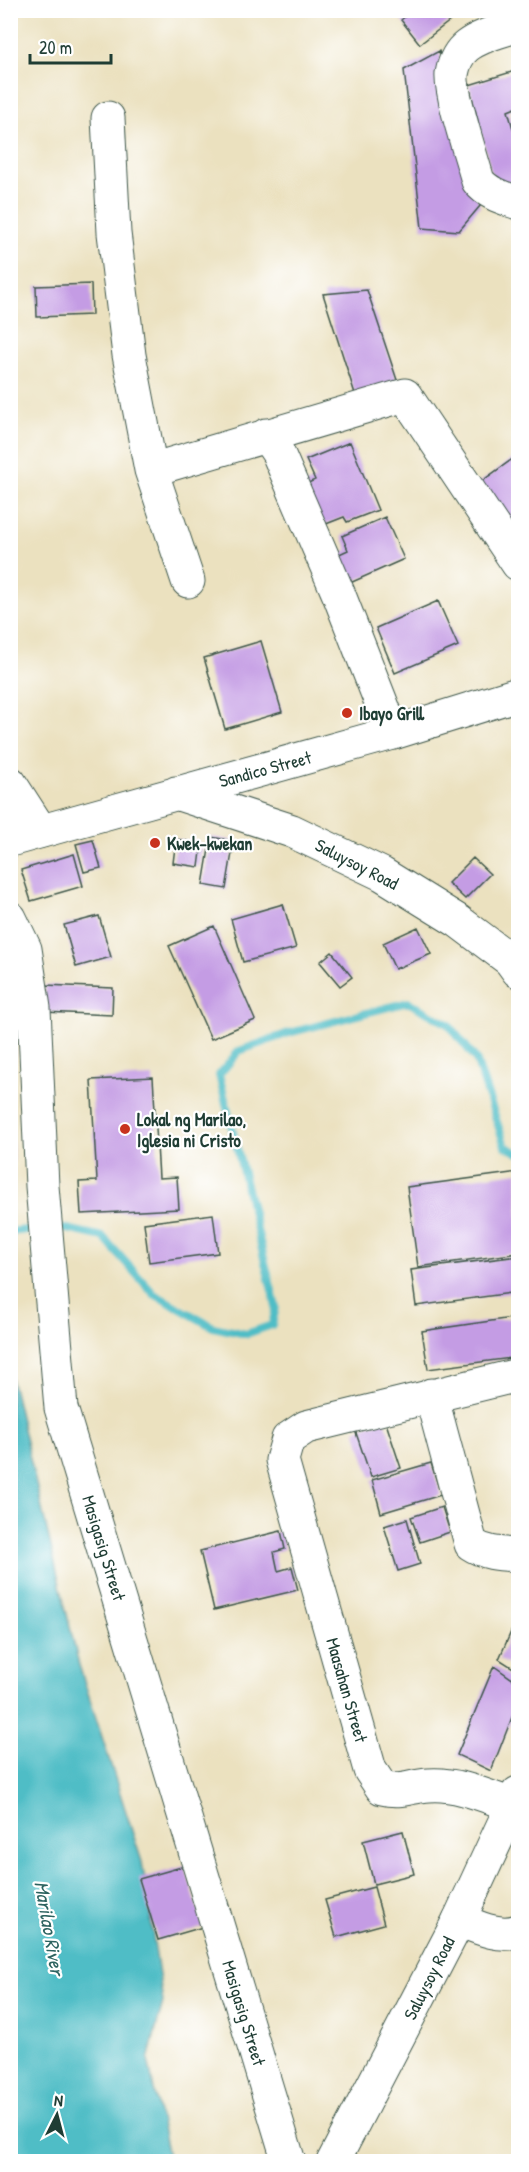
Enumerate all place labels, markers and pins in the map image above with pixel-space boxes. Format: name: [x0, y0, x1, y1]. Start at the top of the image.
place label: Ibayo Grill: [359, 701, 425, 727]
marker: Ibayo Grill: [340, 706, 354, 720]
place label: Kwek-kwekan: [167, 831, 252, 856]
marker: Kwek-kwekan: [148, 836, 162, 850]
place label: Lokal ng Marilao, Iglesia ni Cristo: [137, 1107, 247, 1154]
marker: Lokal ng Marilao, Iglesia ni Cristo: [118, 1122, 132, 1136]

